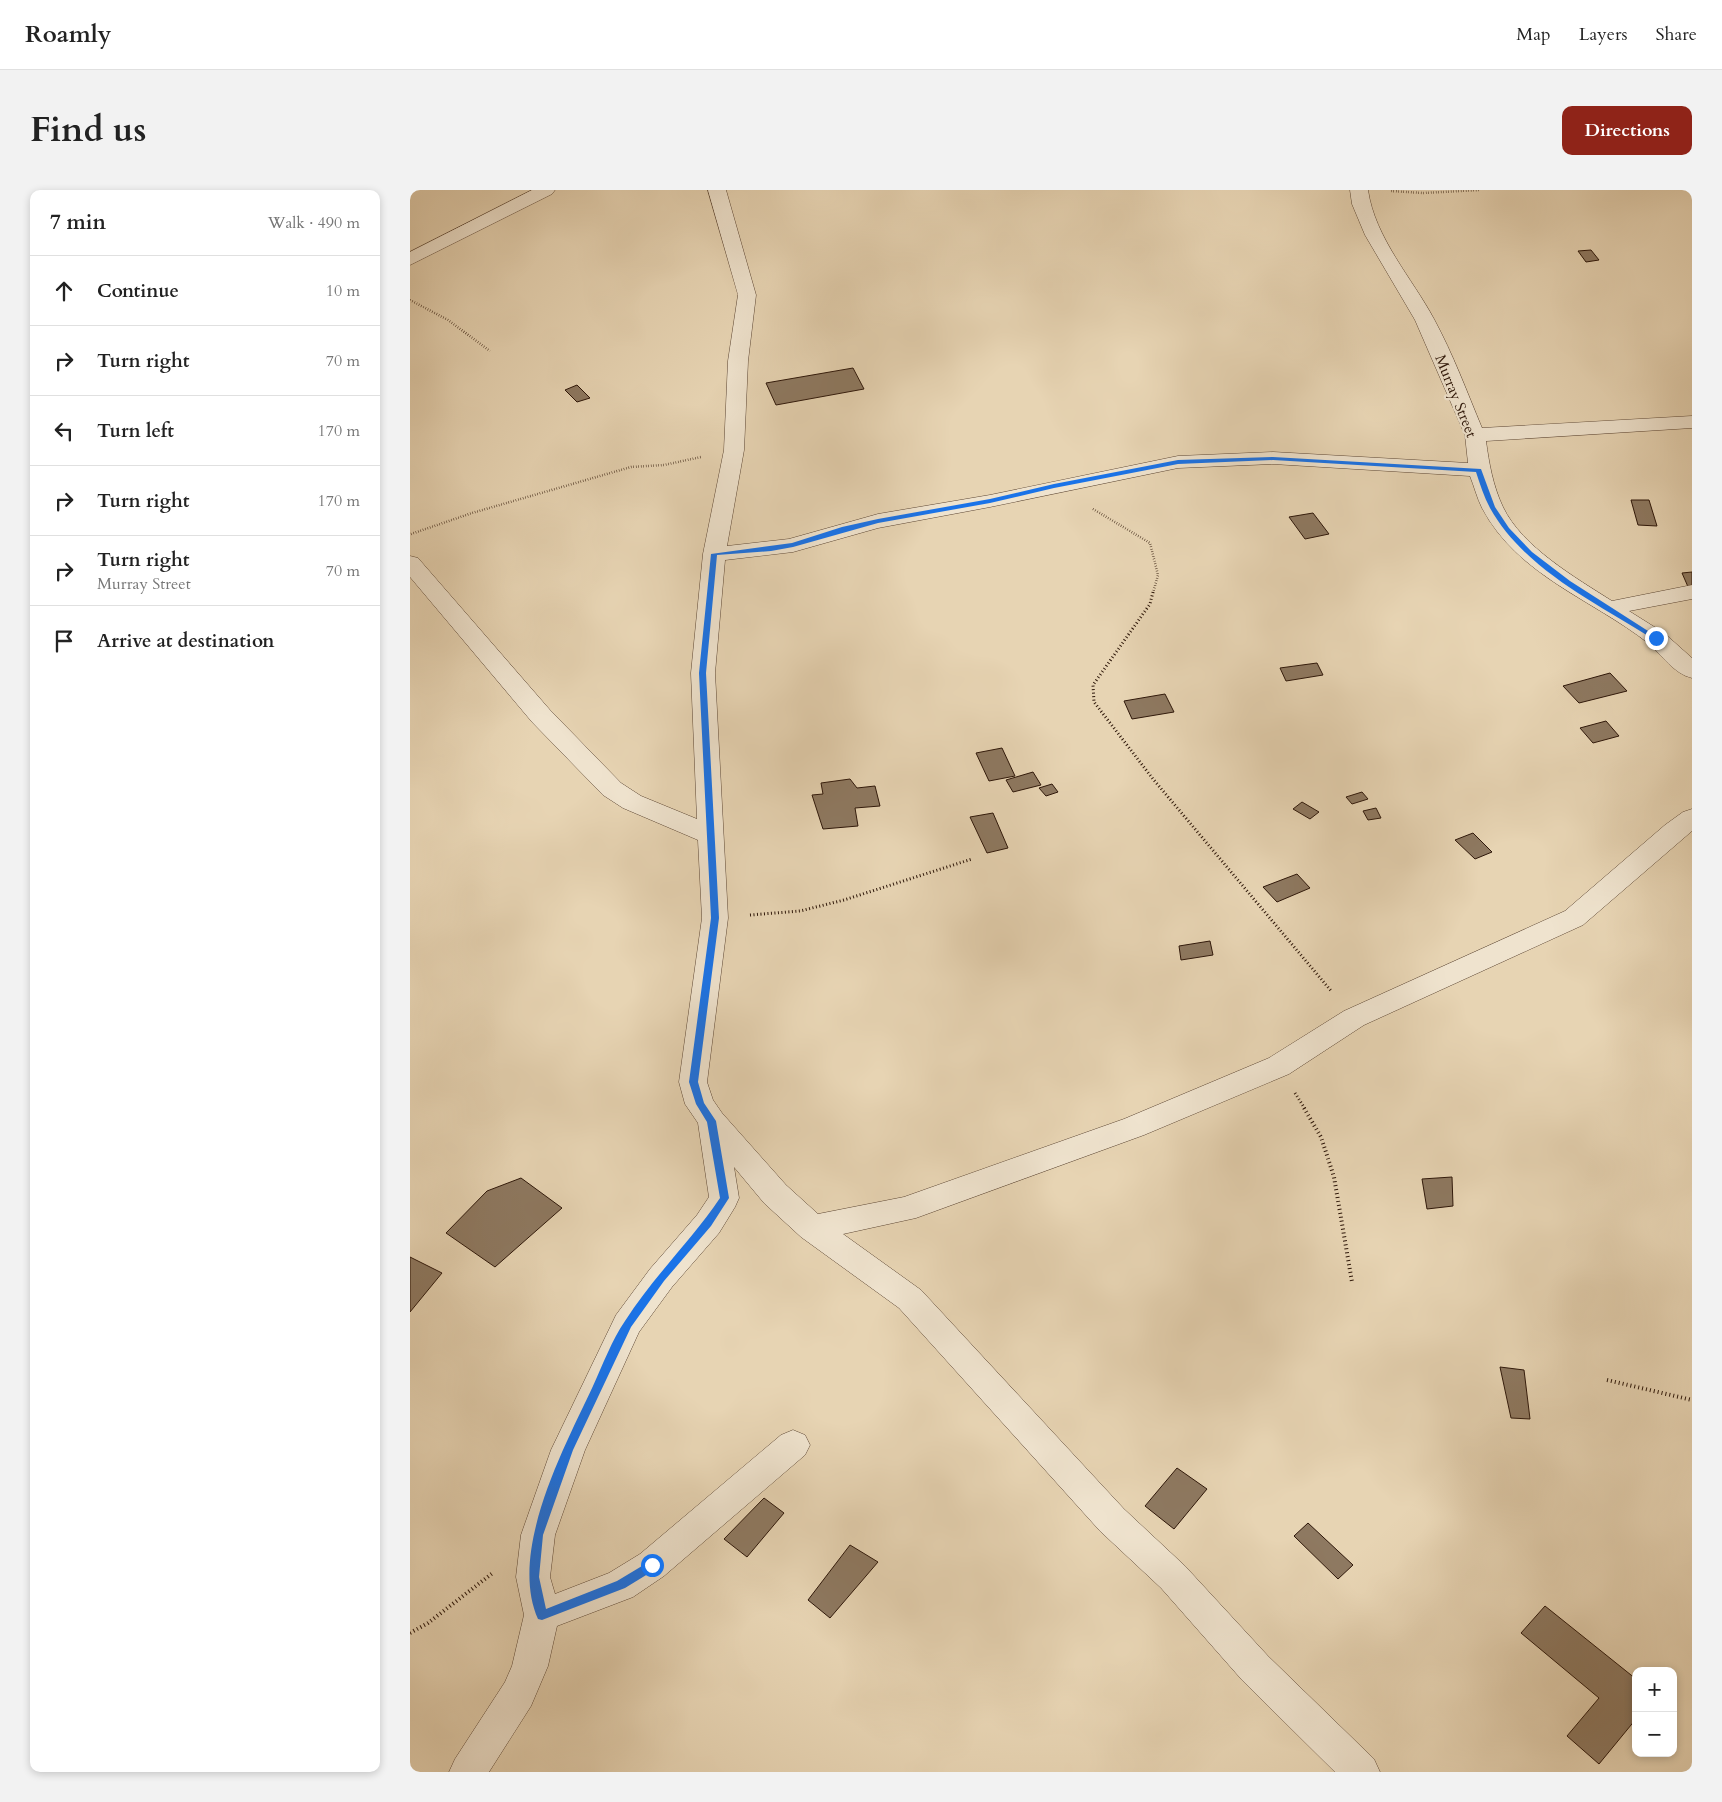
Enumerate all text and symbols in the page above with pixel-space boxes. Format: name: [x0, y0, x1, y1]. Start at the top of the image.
text: Roamly: [25, 18, 111, 51]
text: Map: [1516, 22, 1551, 47]
text: Layers: [1579, 22, 1628, 47]
text: Share: [1656, 22, 1697, 47]
text: Find us: [30, 106, 146, 154]
button: Directions: [1562, 106, 1692, 155]
text: 7 min: [50, 208, 106, 237]
text: Walk · 490 m: [268, 212, 360, 234]
icon: ahead: [50, 277, 78, 305]
text: Continue: [97, 278, 179, 304]
text: 10 m: [326, 280, 360, 302]
icon: right: [50, 347, 78, 375]
text: Turn right: [97, 348, 189, 374]
text: 70 m: [326, 350, 360, 372]
street label: Murray Street: [1430, 352, 1482, 441]
icon: left: [50, 417, 78, 445]
text: Turn left: [97, 418, 174, 444]
text: 170 m: [318, 420, 360, 442]
icon: right: [50, 487, 78, 515]
text: Turn right: [97, 488, 189, 514]
text: 170 m: [318, 490, 360, 512]
text: Turn right: [97, 547, 189, 573]
icon: right: [50, 557, 78, 585]
text: 70 m: [326, 560, 360, 582]
text: Murray Street: [97, 573, 191, 595]
icon: arrive: [50, 627, 78, 655]
route end: [1645, 627, 1668, 650]
text: Arrive at destination: [97, 628, 274, 654]
route start: [641, 1554, 664, 1577]
map controls: [1632, 1667, 1677, 1757]
button: +: [1632, 1667, 1677, 1712]
button: −: [1632, 1712, 1677, 1757]

